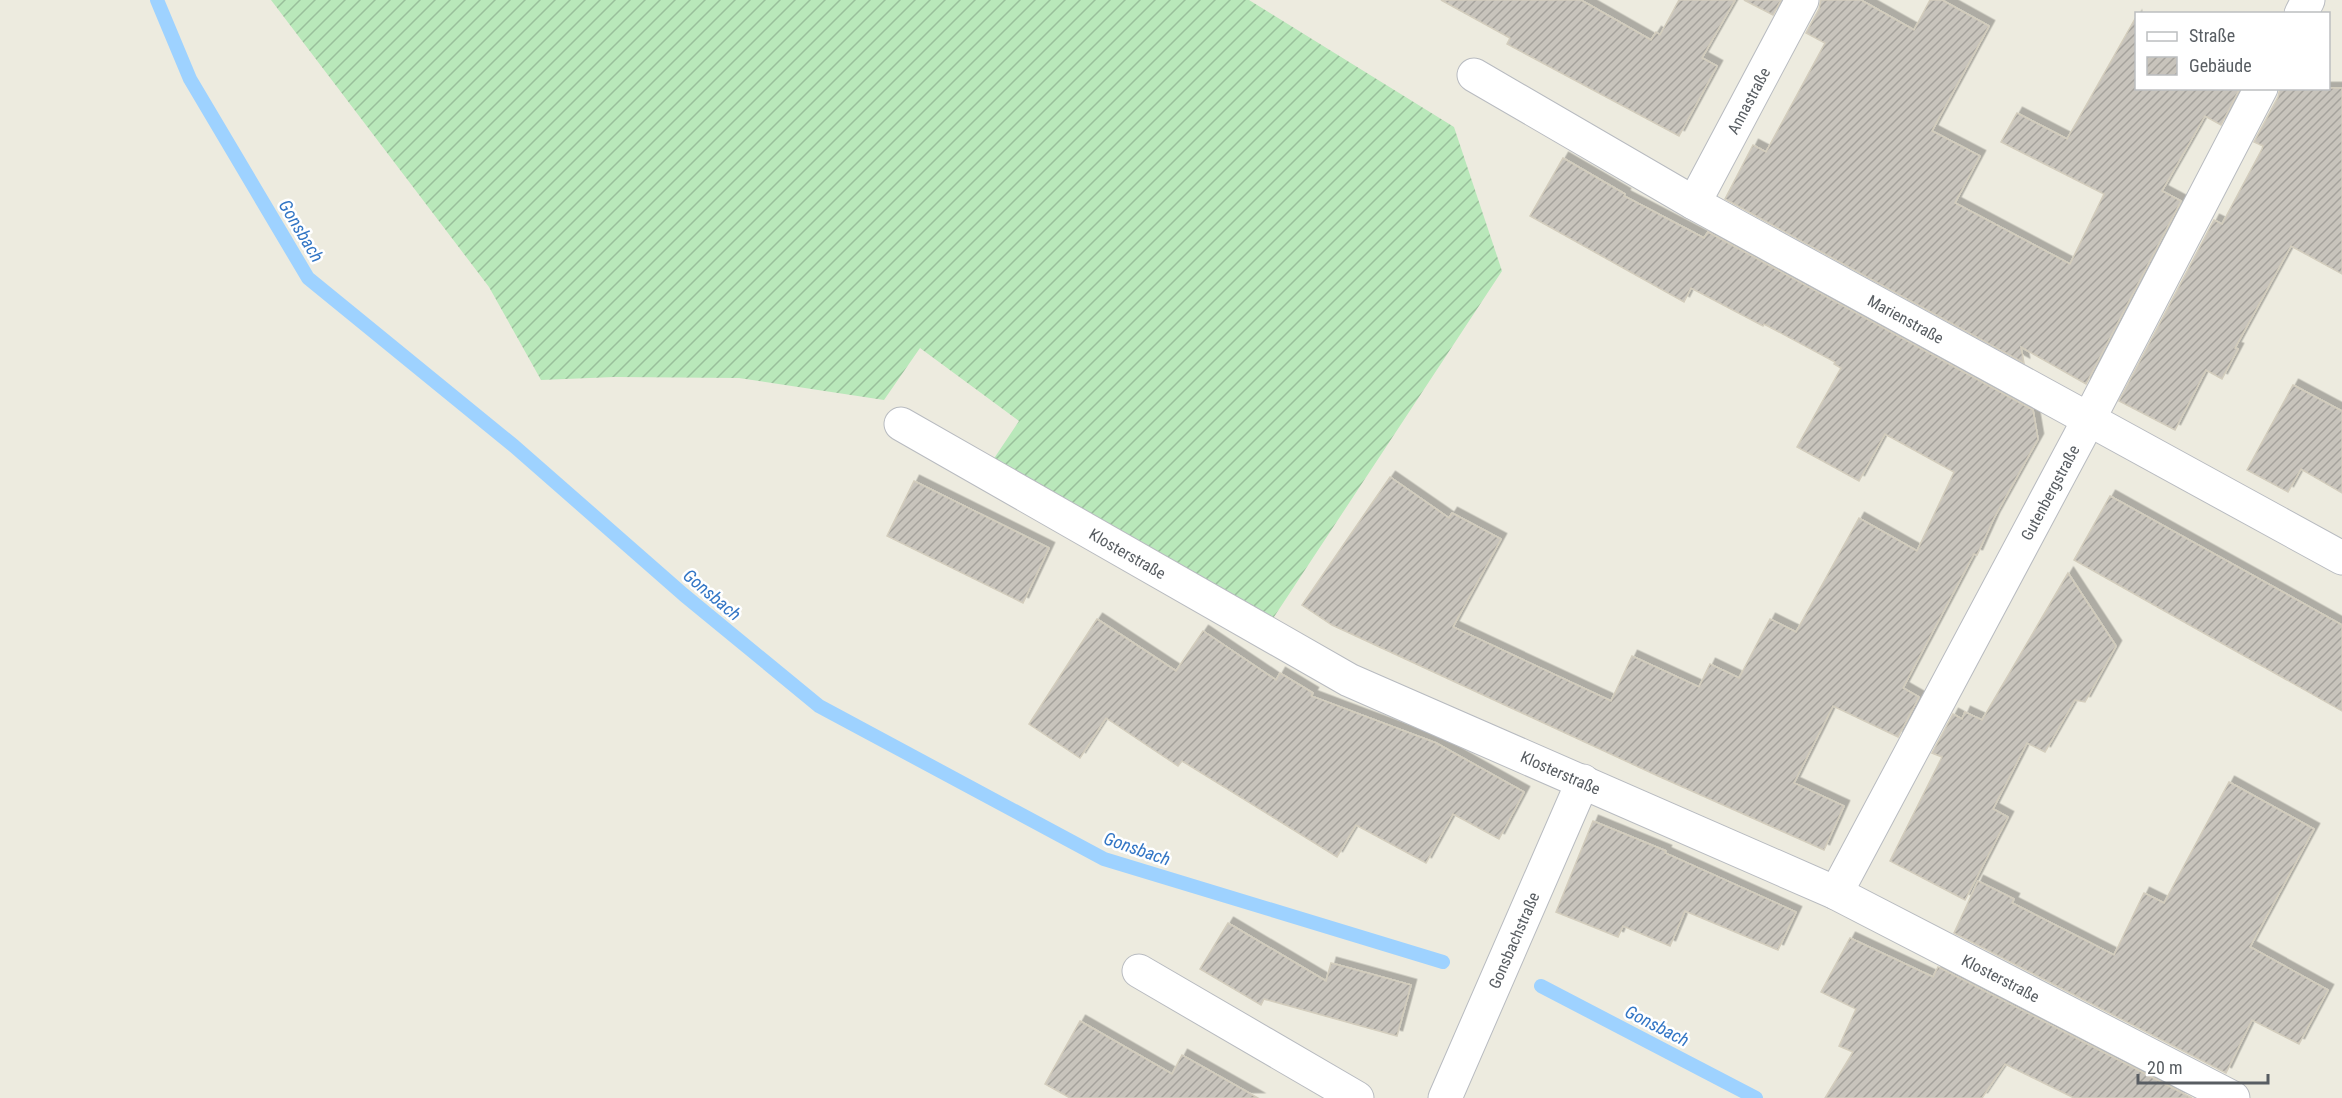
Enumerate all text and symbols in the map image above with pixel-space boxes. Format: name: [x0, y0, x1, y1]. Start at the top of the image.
legend: [2135, 12, 2330, 90]
text: Straße: [2189, 25, 2235, 46]
text: Gebäude: [2189, 55, 2252, 76]
street label: Annastraße: [1724, 64, 1774, 137]
water label: Gonsbach: [275, 196, 328, 266]
street label: Marienstraße: [1864, 291, 1947, 348]
street label: Gutenbergstraße: [2017, 442, 2084, 544]
street label: Klosterstraße: [1086, 525, 1169, 583]
water label: Gonsbach: [679, 564, 745, 625]
street label: Klosterstraße: [1518, 747, 1603, 799]
water label: Gonsbach: [1101, 827, 1173, 870]
street label: Gonsbachstraße: [1485, 889, 1543, 992]
street label: Klosterstraße: [1958, 951, 2043, 1006]
water label: Gonsbach: [1622, 1001, 1693, 1051]
scale bar: [2138, 1047, 2268, 1085]
text: 20 m: [2147, 1057, 2182, 1078]

